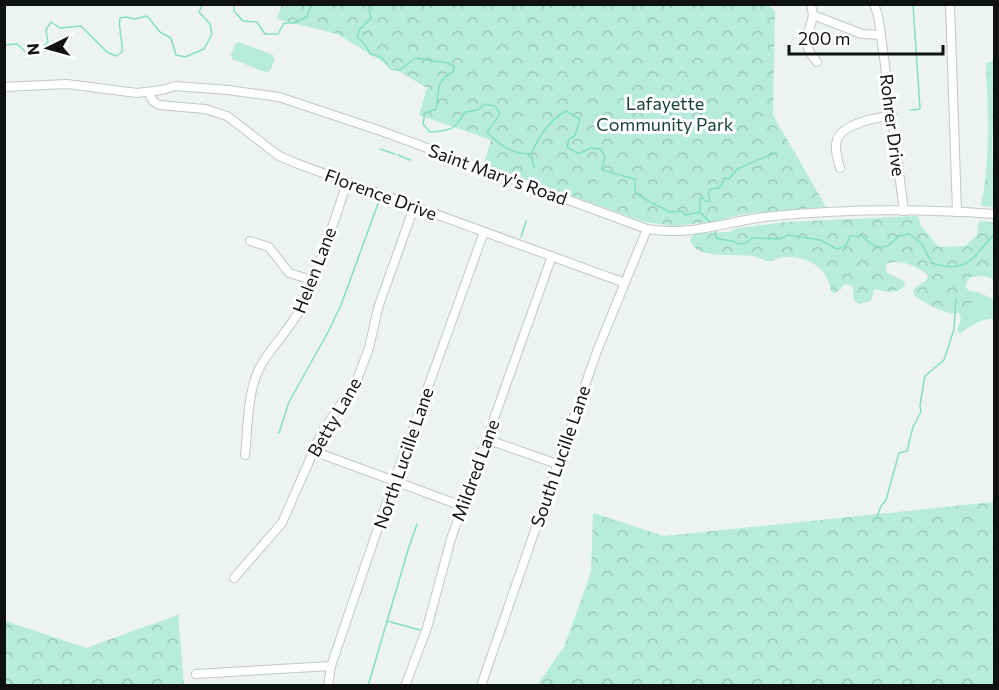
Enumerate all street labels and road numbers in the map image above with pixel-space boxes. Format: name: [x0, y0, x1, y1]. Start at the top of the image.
street label: Rohrer Drive: [876, 73, 910, 177]
street label: Saint Mary's Road: [426, 139, 570, 209]
street label: Florence Drive: [322, 164, 440, 224]
street label: Helen Lane: [288, 224, 340, 316]
street label: Betty Lane: [302, 373, 366, 461]
street label: South Lucille Lane: [526, 382, 594, 530]
street label: North Lucille Lane: [368, 384, 438, 532]
street label: Mildred Lane: [446, 416, 504, 524]

